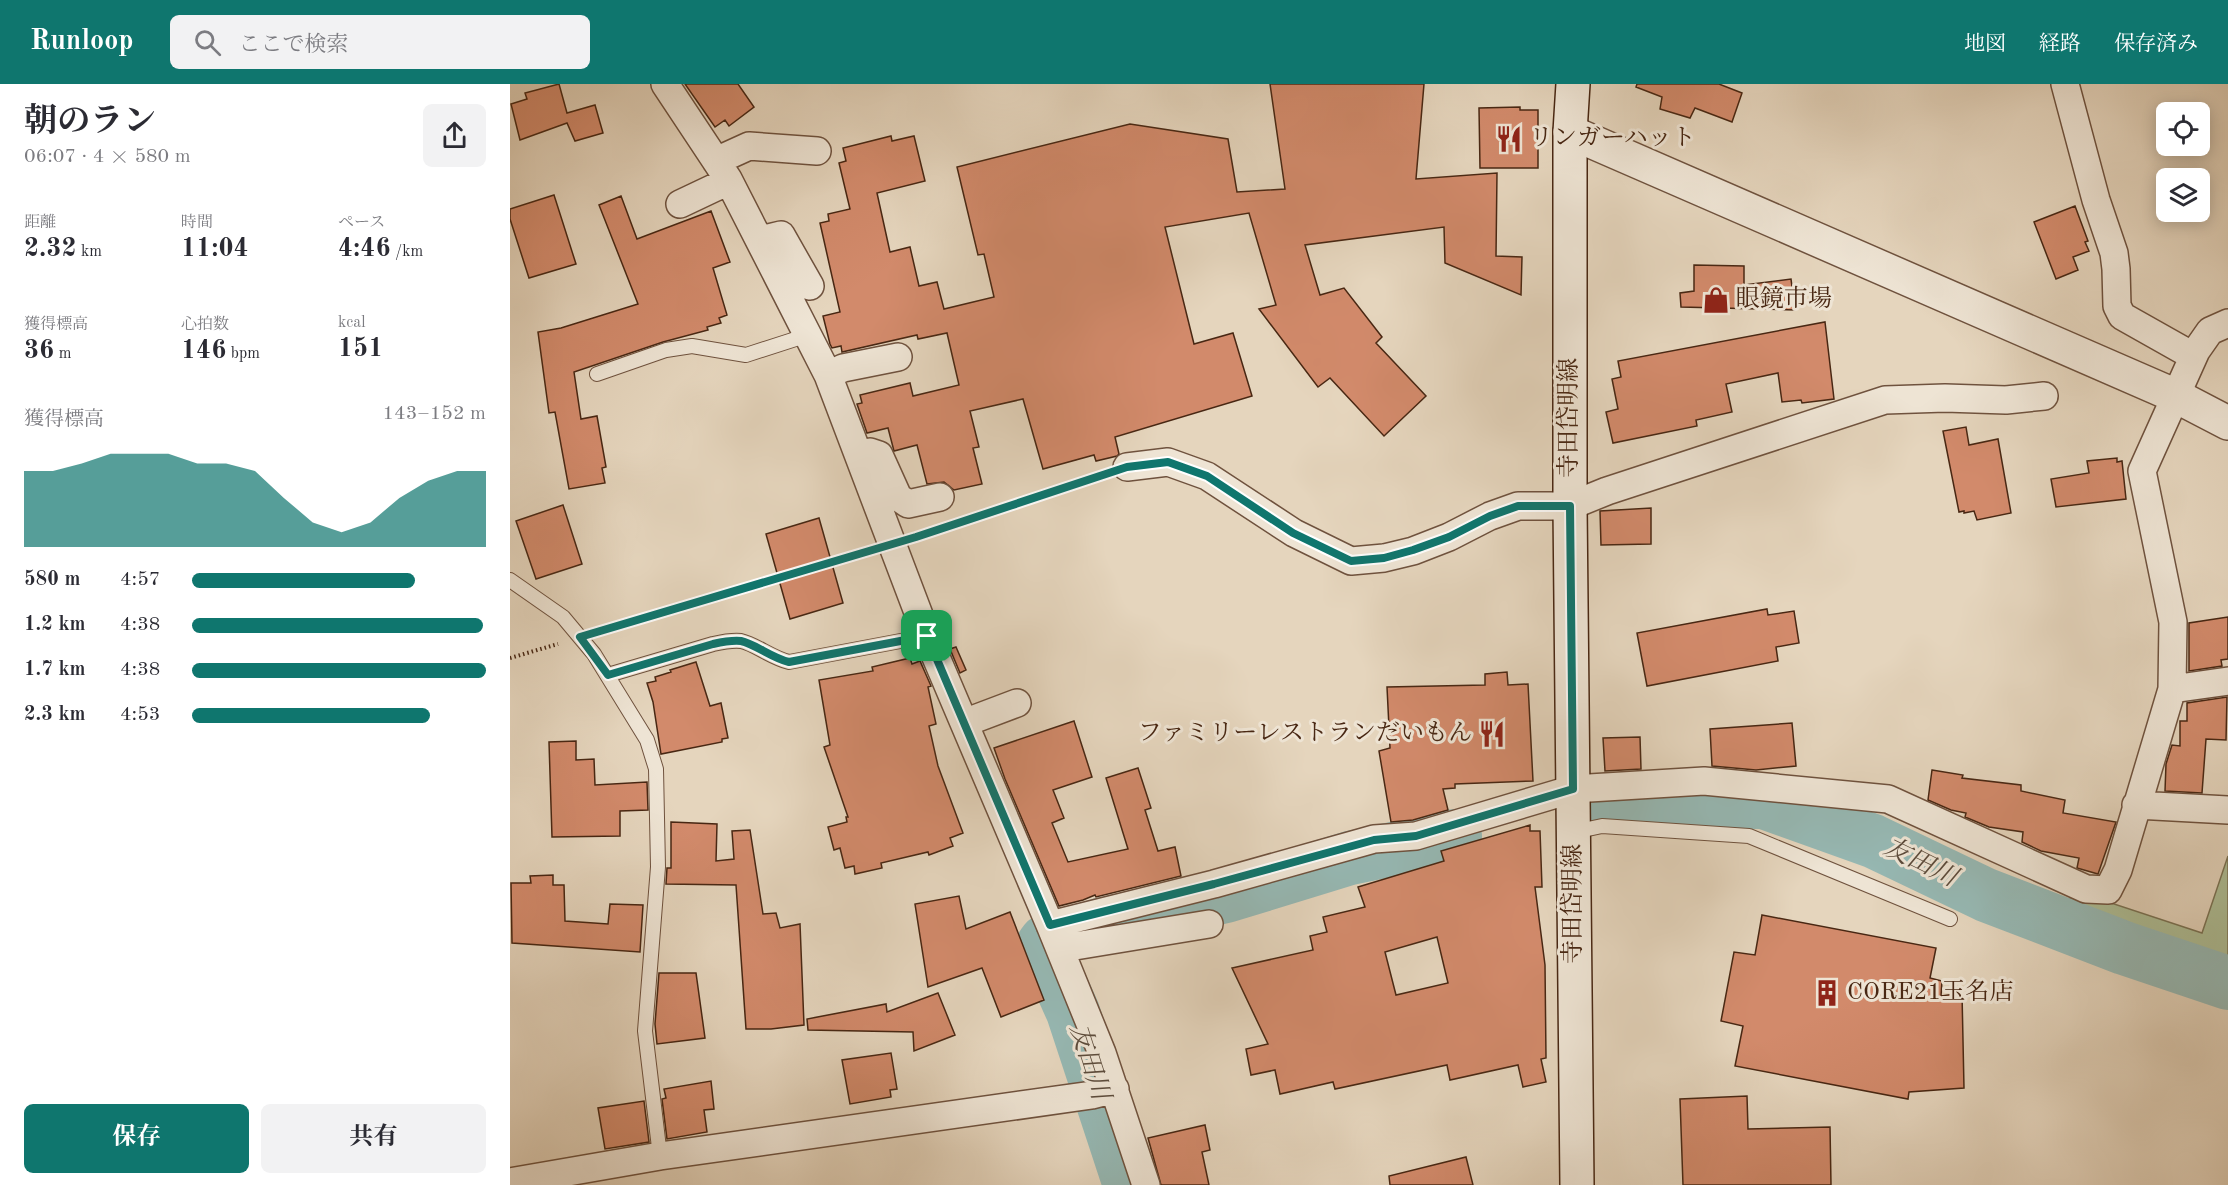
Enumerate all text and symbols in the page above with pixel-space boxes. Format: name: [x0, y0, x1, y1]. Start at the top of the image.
search box: [170, 15, 590, 69]
icon: search: [191, 26, 224, 59]
text: Runloop: [30, 28, 134, 56]
text: ここで検索: [239, 34, 349, 56]
text: 地図: [1964, 34, 2006, 55]
text: 経路: [2039, 34, 2081, 55]
text: 保存済み: [2114, 34, 2198, 55]
map controls: [2156, 102, 2210, 222]
button: locate: [2156, 102, 2210, 156]
button: share: [423, 104, 486, 167]
text: 朝のラン: [24, 106, 156, 139]
restaurant icon: リンガーハット: [1494, 124, 1524, 154]
place label: リンガーハット: [1529, 126, 1696, 151]
text: 06:07 · 4 × 580 m: [24, 147, 191, 167]
button: layers: [2156, 168, 2210, 222]
text: 距離: [24, 215, 56, 231]
text: 時間: [181, 215, 213, 231]
text: ペース: [338, 215, 385, 231]
text: 2.32: [24, 236, 77, 262]
text: 11:04: [181, 236, 249, 262]
text: 4:46: [338, 236, 391, 262]
text: km: [77, 244, 102, 260]
text: /km: [391, 244, 423, 260]
shop icon: 眼鏡市場: [1701, 285, 1731, 315]
place label: 眼鏡市場: [1736, 285, 1832, 312]
text: kcal: [338, 315, 366, 331]
text: 獲得標高: [24, 317, 88, 333]
text: 心拍数: [181, 317, 229, 333]
text: 151: [338, 336, 383, 362]
text: 36: [24, 338, 54, 364]
text: 146: [181, 338, 226, 364]
text: m: [54, 346, 71, 362]
text: bpm: [226, 346, 260, 362]
street label: 寺田岱明線: [1555, 358, 1582, 478]
text: 143–152 m: [383, 404, 486, 424]
text: 獲得標高: [24, 410, 104, 430]
text: 580 m: [24, 570, 80, 590]
text: 4:57: [120, 570, 160, 590]
pin: [901, 610, 952, 661]
text: 1.2 km: [24, 615, 86, 635]
text: 4:38: [120, 615, 160, 635]
icon: arrive: [910, 619, 943, 652]
text: 1.7 km: [24, 660, 86, 680]
text: 4:38: [120, 660, 160, 680]
text: 2.3 km: [24, 705, 86, 725]
text: 4:53: [120, 705, 160, 725]
restaurant icon: ファミリーレストランだいもん: [1477, 719, 1507, 749]
place label: ファミリーレストランだいもん: [1138, 720, 1472, 746]
water label: 友田川: [1879, 832, 1964, 893]
street label: 寺田岱明線: [1559, 844, 1586, 964]
building icon: CORE21玉名店: [1812, 978, 1842, 1008]
place label: CORE21玉名店: [1847, 978, 2013, 1005]
water label: 友田川: [1065, 1020, 1116, 1106]
button: 保存: [24, 1104, 249, 1173]
button: 共有: [261, 1104, 486, 1173]

